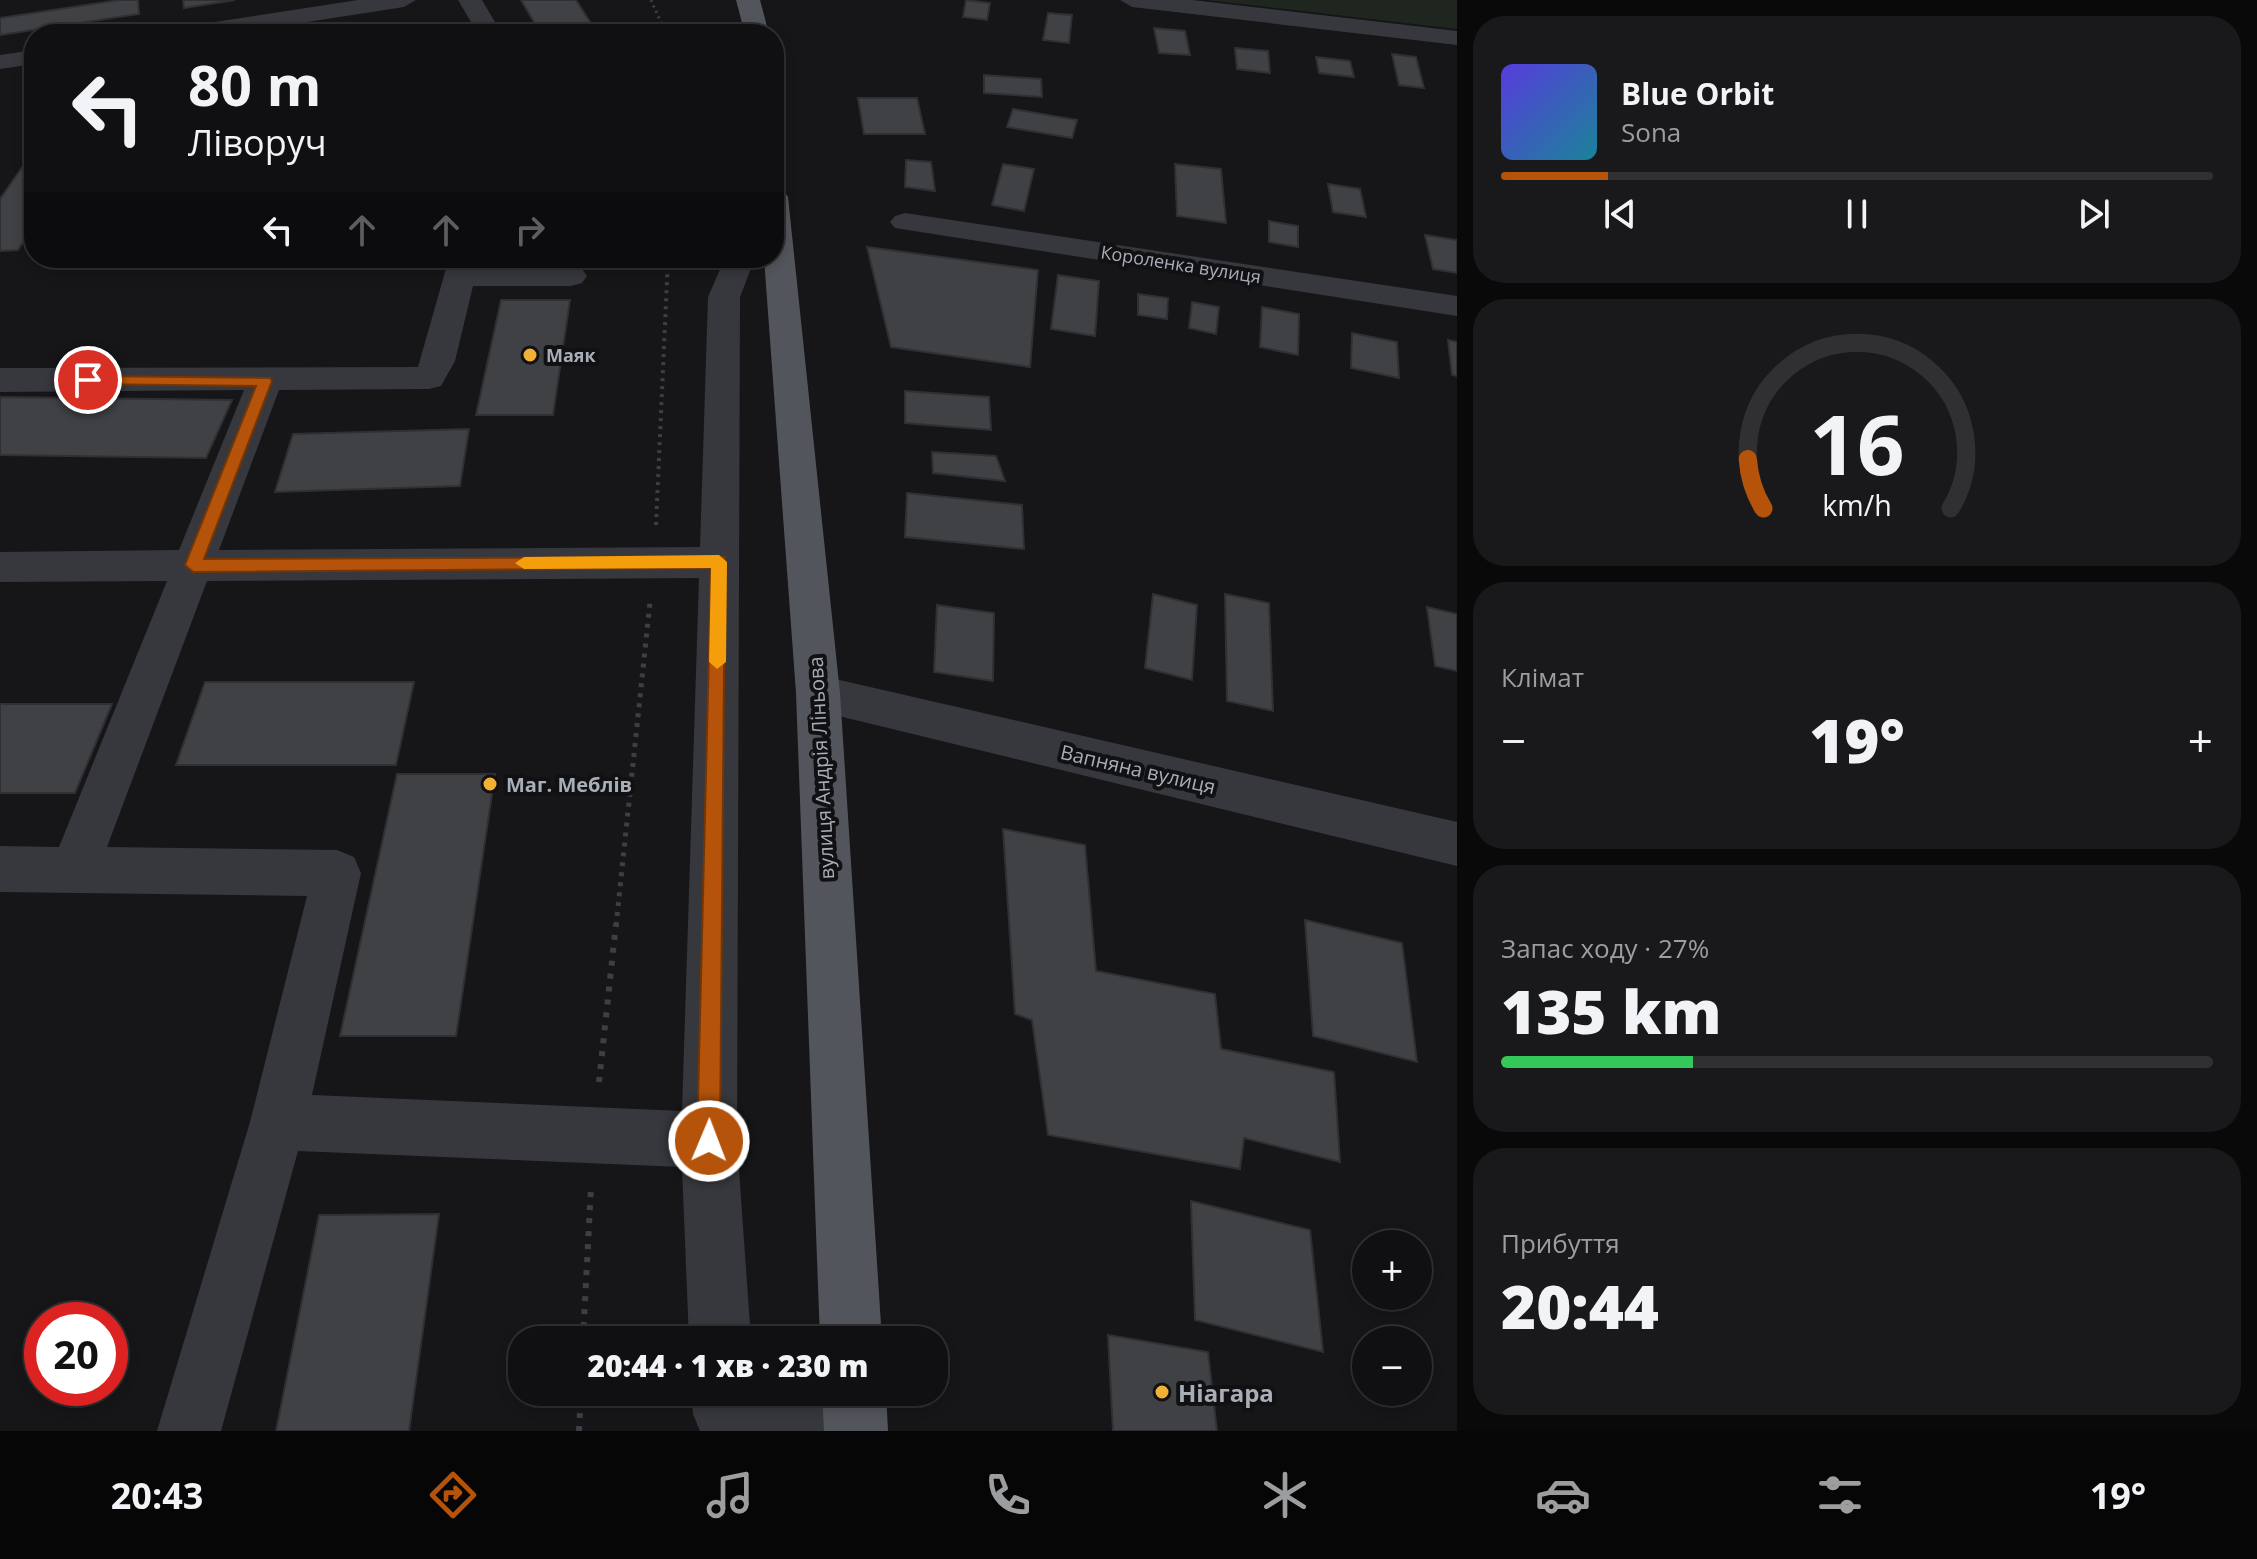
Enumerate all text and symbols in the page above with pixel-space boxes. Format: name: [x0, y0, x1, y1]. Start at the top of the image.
text: 80 m: [188, 46, 322, 122]
icon: left: [56, 56, 160, 160]
text: Blue Orbit: [1621, 73, 1774, 114]
text: Sona: [1621, 114, 1681, 150]
text: Ліворуч: [188, 118, 327, 167]
icon: previous: [1598, 192, 1642, 236]
icon: pause: [1835, 192, 1879, 236]
icon: next: [2072, 192, 2116, 236]
icon: left: [256, 208, 300, 252]
icon: ahead: [340, 208, 384, 252]
icon: ahead: [424, 208, 468, 252]
icon: right: [508, 208, 552, 252]
street label: Короленка вулиця: [1099, 239, 1263, 289]
place label: Маяк: [546, 343, 597, 367]
pin: [54, 346, 122, 414]
marker: Маяк: [521, 346, 539, 364]
icon: arrive: [66, 358, 110, 402]
text: 16: [1809, 385, 1905, 498]
text: km/h: [1822, 485, 1892, 524]
street label: вулиця Андрія Ліньова: [802, 656, 840, 880]
text: Клімат: [1501, 659, 1584, 695]
text: 19°: [1809, 699, 1905, 781]
text: −: [1501, 710, 1526, 770]
text: +: [2188, 710, 2213, 770]
street label: Вапняна вулиця: [1058, 738, 1218, 800]
place label: Маг. Меблів: [506, 771, 632, 798]
marker: Маг. Меблів: [481, 775, 499, 793]
text: Запас ходу · 27%: [1501, 930, 1709, 966]
text: 135 km: [1501, 970, 1722, 1052]
position arrow: [667, 1099, 751, 1183]
text: Прибуття: [1501, 1225, 1620, 1261]
map controls: [1352, 1230, 1432, 1406]
button: +: [1352, 1230, 1432, 1310]
text: 20:44: [1501, 1265, 1659, 1347]
speed limit sign: 20: [24, 1302, 128, 1406]
button: −: [1352, 1326, 1432, 1406]
text: 20:44 · 1 хв · 230 m: [587, 1345, 869, 1386]
place label: Ніагара: [1178, 1376, 1274, 1409]
marker: Ніагара: [1153, 1383, 1171, 1401]
icon: directions: [425, 1467, 481, 1523]
icon: music: [702, 1467, 758, 1523]
icon: phone: [980, 1467, 1036, 1523]
icon: climate: [1257, 1467, 1313, 1523]
icon: car: [1535, 1467, 1591, 1523]
icon: filters: [1812, 1467, 1868, 1523]
text: 20:43: [111, 1471, 203, 1520]
text: 19°: [2090, 1471, 2146, 1520]

